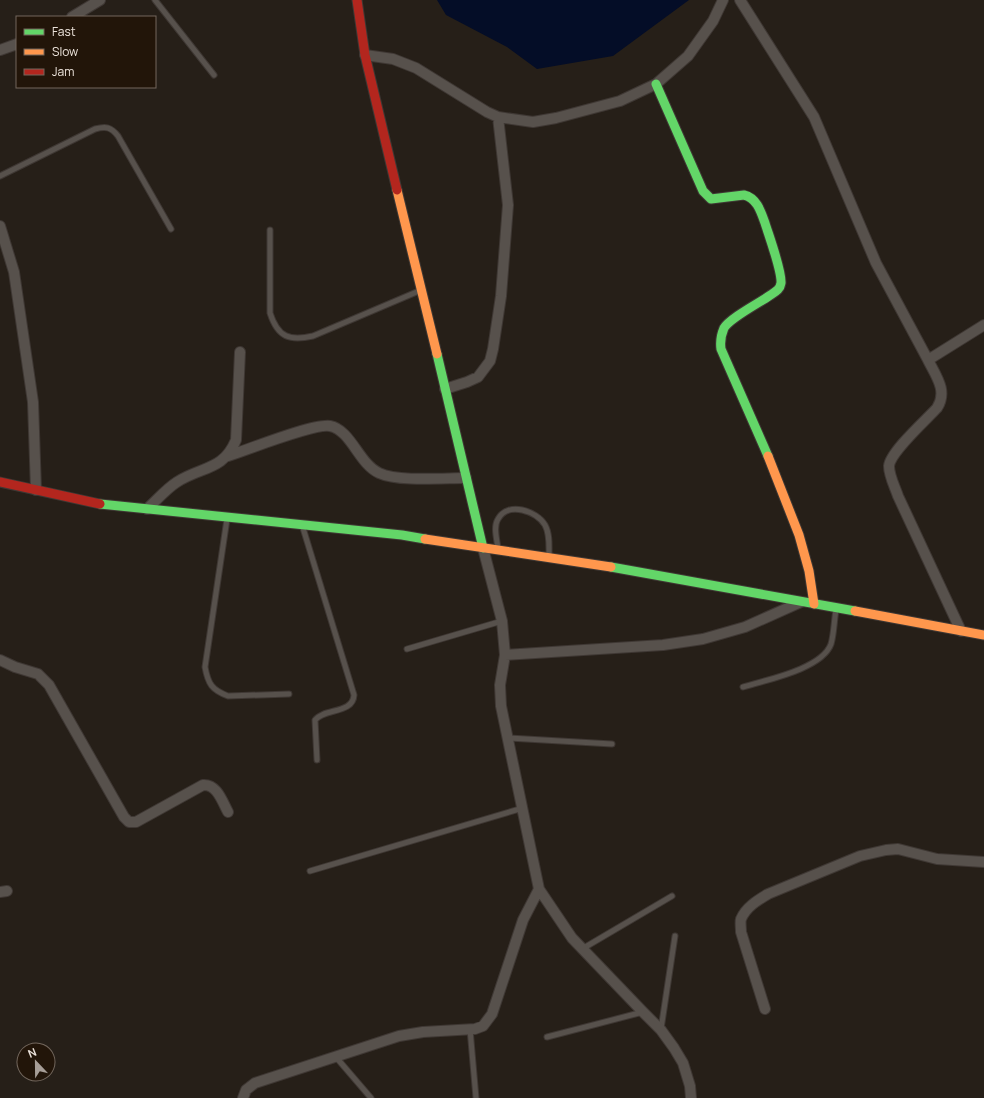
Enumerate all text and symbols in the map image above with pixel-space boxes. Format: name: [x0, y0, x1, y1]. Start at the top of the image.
legend: [16, 16, 156, 88]
text: Fast: [52, 23, 76, 40]
text: Slow: [52, 43, 78, 60]
text: Jam: [52, 63, 74, 80]
north arrow: [16, 1042, 56, 1082]
text: N: [26, 1044, 39, 1061]

